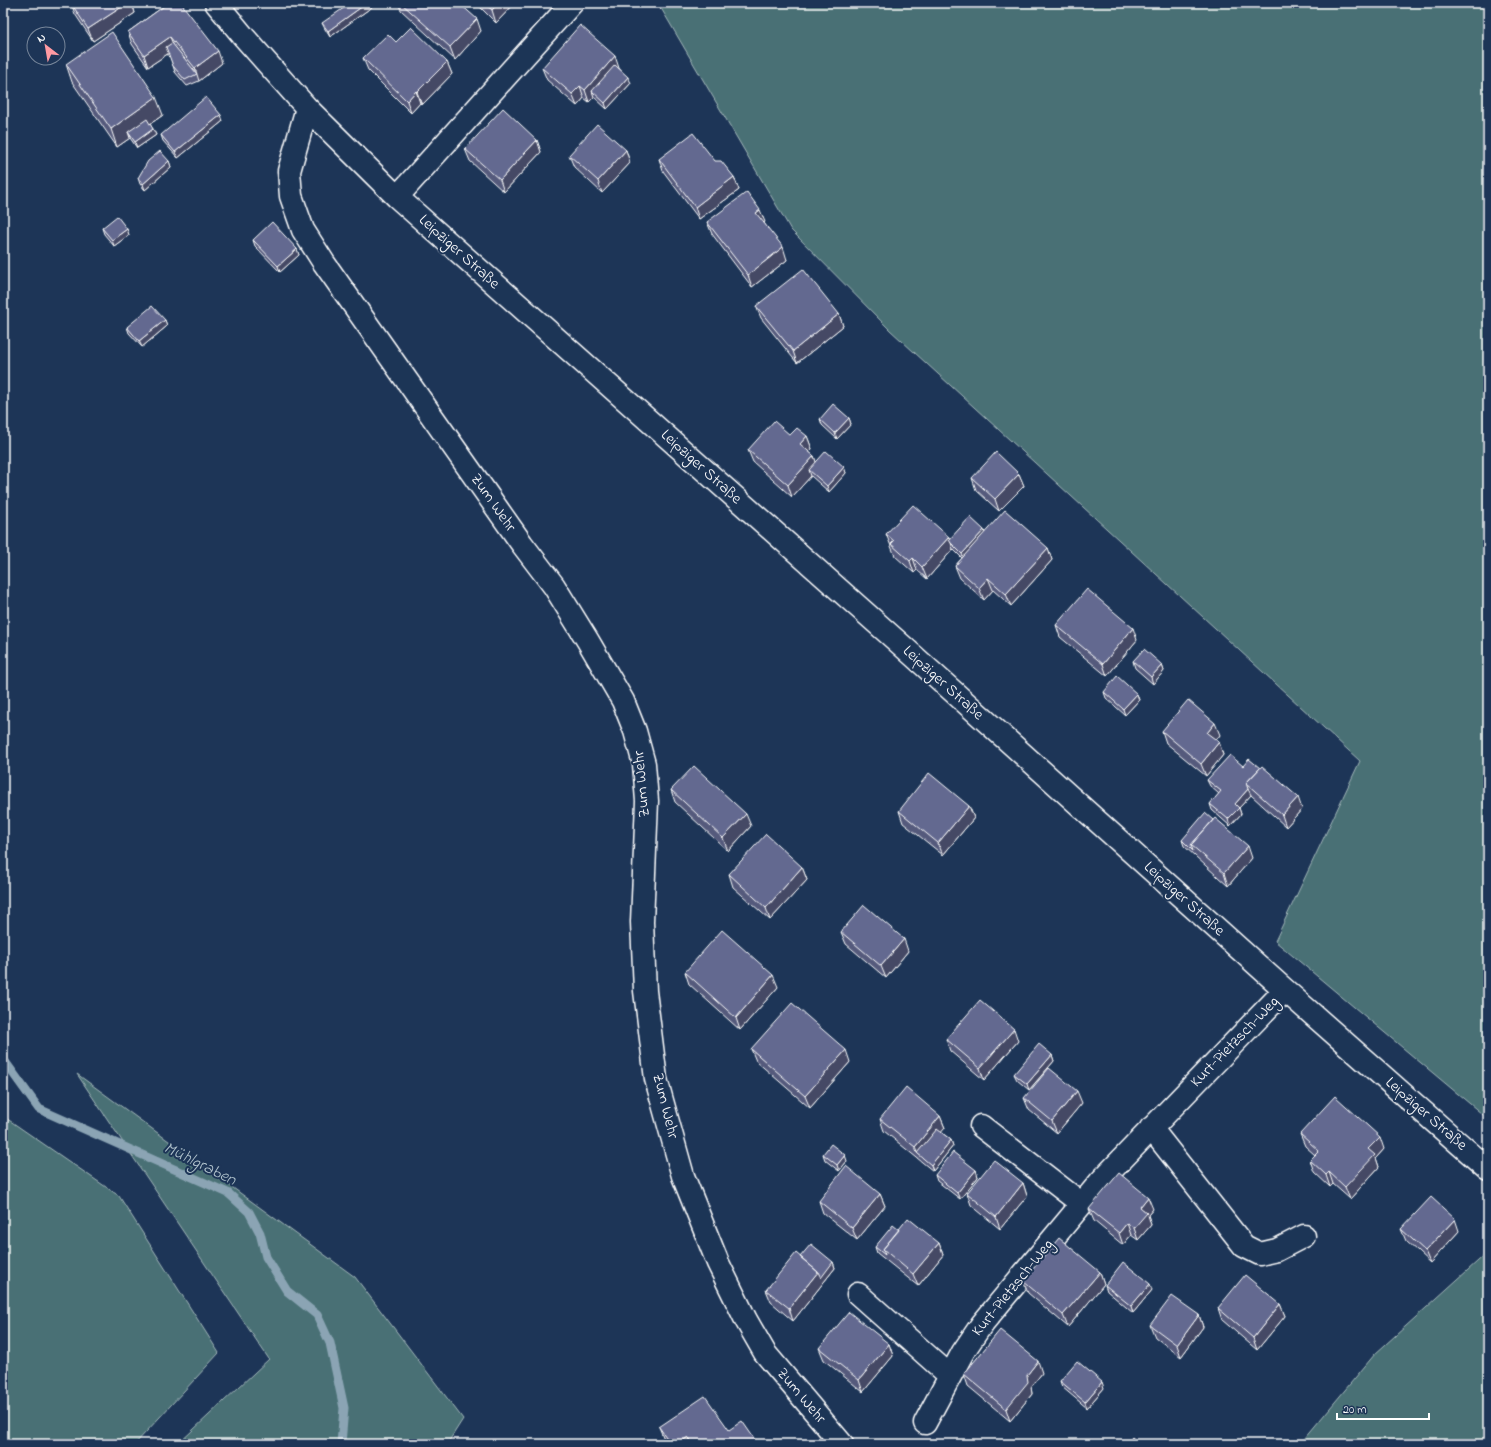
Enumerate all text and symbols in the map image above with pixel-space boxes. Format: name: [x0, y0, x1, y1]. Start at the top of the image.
north arrow: [26, 26, 66, 66]
text: N: [34, 30, 49, 47]
street label: Leipziger Straße: [413, 209, 506, 296]
street label: Leipziger Straße: [655, 424, 748, 511]
street label: Zum Wehr: [464, 469, 522, 537]
street label: Leipziger Straße: [897, 640, 990, 727]
street label: Zum Wehr: [627, 750, 657, 818]
street label: Leipziger Straße: [1138, 856, 1231, 943]
street label: Kurt-Pietzsch-Weg: [1185, 991, 1285, 1093]
street label: Zum Wehr: [645, 1071, 685, 1141]
street label: Leipziger Straße: [1379, 1071, 1473, 1157]
water label: Mühlgraben: [159, 1136, 241, 1193]
street label: Kurt-Pietzsch-Weg: [966, 1234, 1060, 1342]
street label: Zum Wehr: [770, 1363, 832, 1429]
scale bar: [1337, 1395, 1429, 1421]
text: 20 m: [1343, 1401, 1366, 1419]

